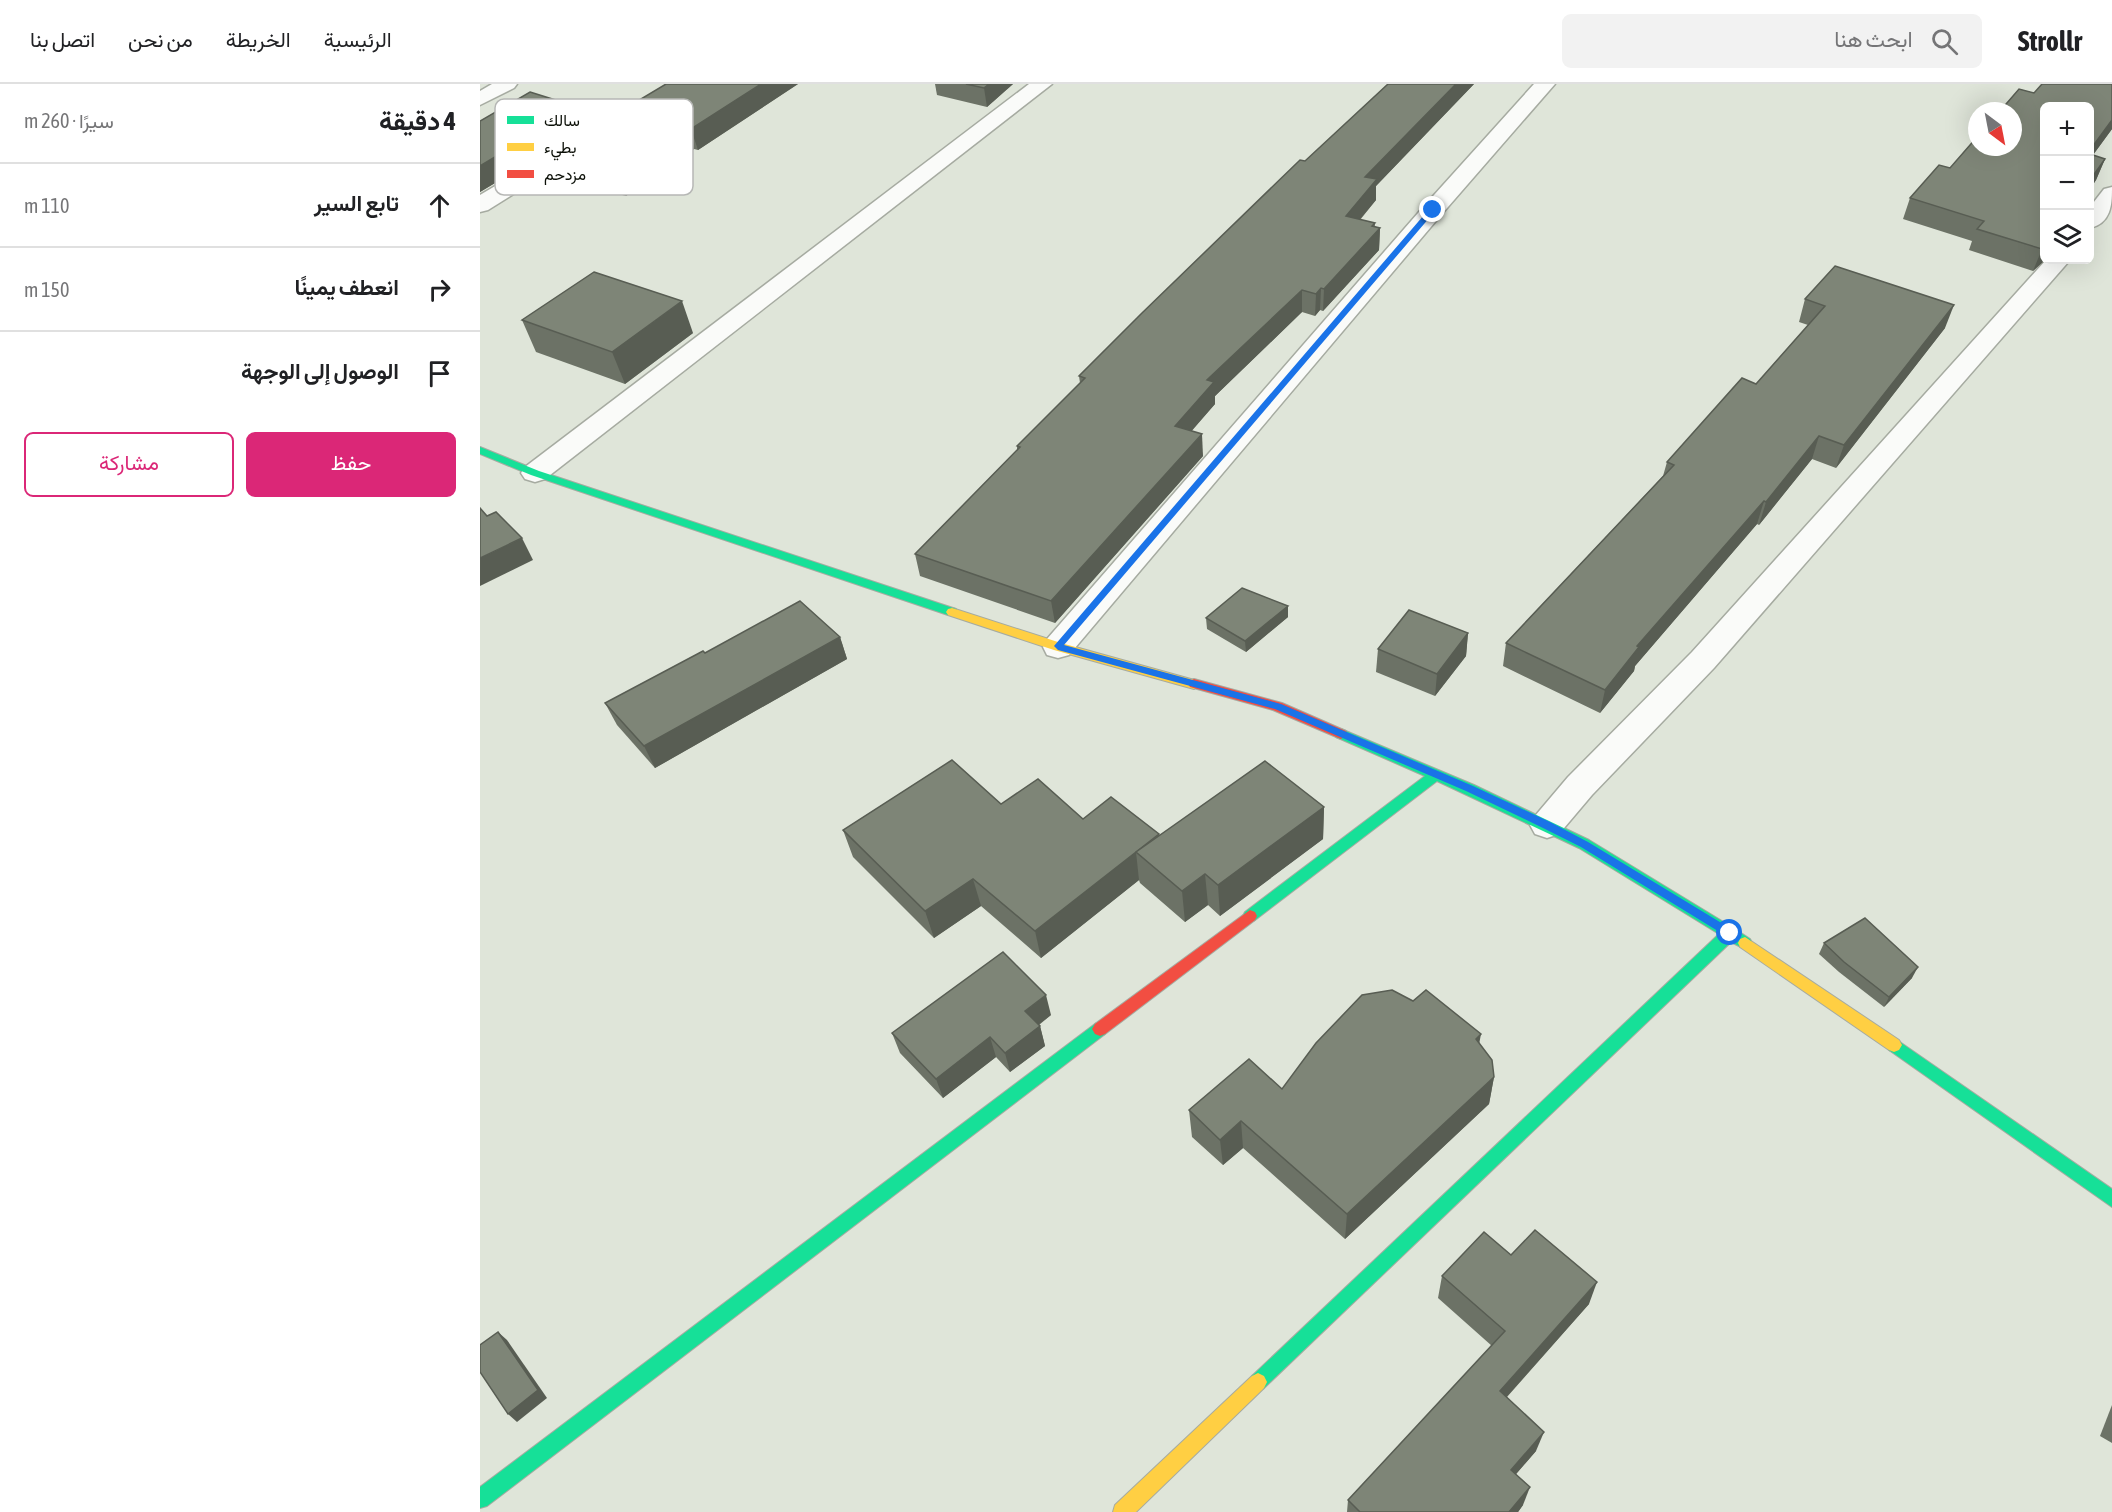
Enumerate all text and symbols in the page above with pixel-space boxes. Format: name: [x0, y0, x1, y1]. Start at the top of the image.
search box: [1562, 14, 1982, 68]
icon: search: [1928, 25, 1961, 58]
text: Strollr: [2018, 25, 2082, 57]
text: ابحث هنا: [1834, 26, 1913, 52]
text: اتصل بنا: [30, 27, 95, 51]
text: من نحن: [128, 27, 193, 51]
text: الخريطة: [226, 27, 291, 51]
text: الرئيسية: [324, 27, 392, 51]
legend: [495, 99, 693, 195]
north arrow: [1968, 102, 2022, 156]
map controls: [2040, 102, 2094, 264]
button: +: [2040, 102, 2094, 156]
text: 4 دقيقة: [379, 106, 456, 136]
text: سيرًا · 260 m: [24, 109, 114, 132]
text: سالك: [544, 111, 580, 129]
text: بطيء: [544, 138, 576, 161]
button: −: [2040, 156, 2094, 210]
text: مزدحم: [544, 165, 586, 185]
icon: ahead: [423, 189, 456, 222]
text: تابع السير: [314, 190, 399, 216]
text: 110 m: [24, 194, 69, 217]
route end: [1419, 196, 1445, 222]
button: layers: [2040, 210, 2094, 264]
icon: right: [423, 273, 456, 306]
text: انعطف يمينًا: [295, 274, 399, 300]
text: 150 m: [24, 278, 69, 301]
icon: arrive: [423, 357, 456, 390]
text: الوصول إلى الوجهة: [241, 358, 399, 384]
button: مشاركة: [24, 432, 234, 497]
button: حفظ: [246, 432, 456, 497]
route start: [1716, 919, 1742, 945]

